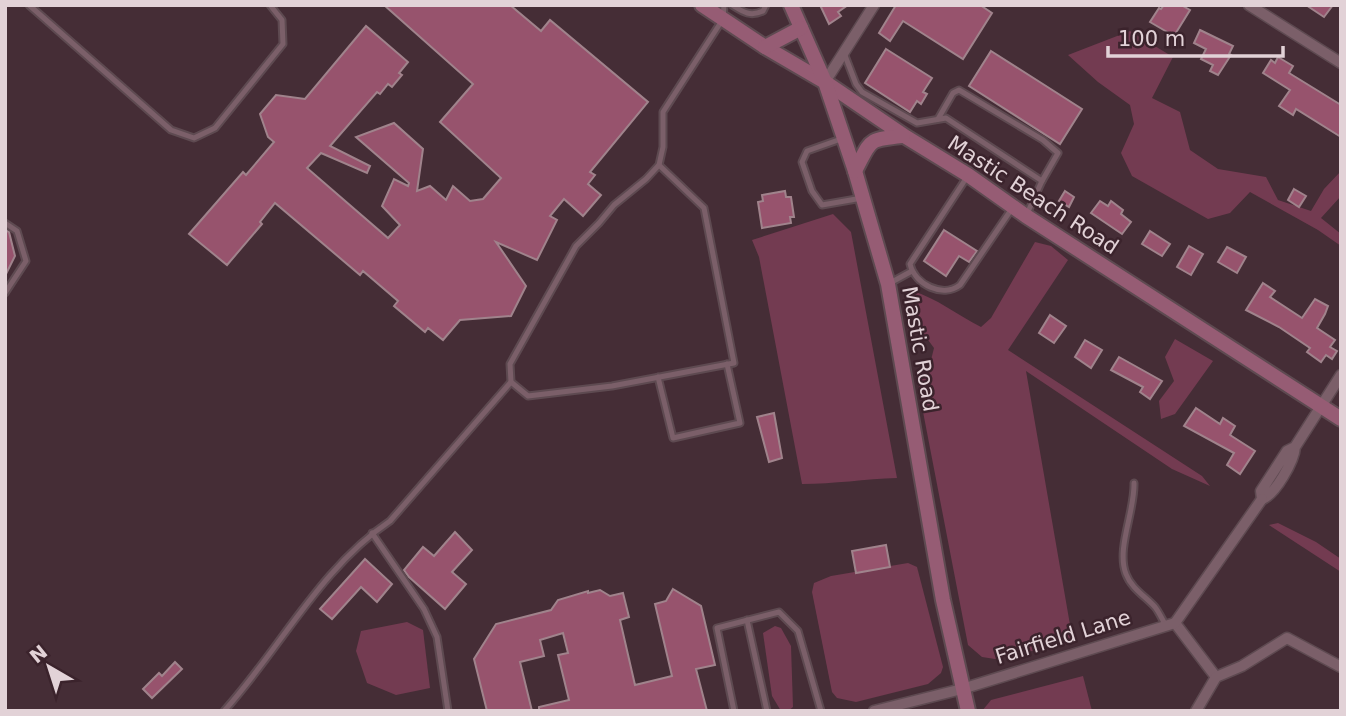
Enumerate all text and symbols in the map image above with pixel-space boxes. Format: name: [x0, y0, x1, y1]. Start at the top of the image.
scale bar: [1108, 14, 1283, 58]
text: 100 m: [1118, 27, 1185, 51]
street label: Mastic Beach Road: [943, 131, 1123, 259]
street label: Mastic Road: [897, 284, 943, 414]
street label: Fairfield Lane: [992, 605, 1134, 669]
north arrow: [14, 632, 84, 702]
text: N: [25, 640, 51, 667]

